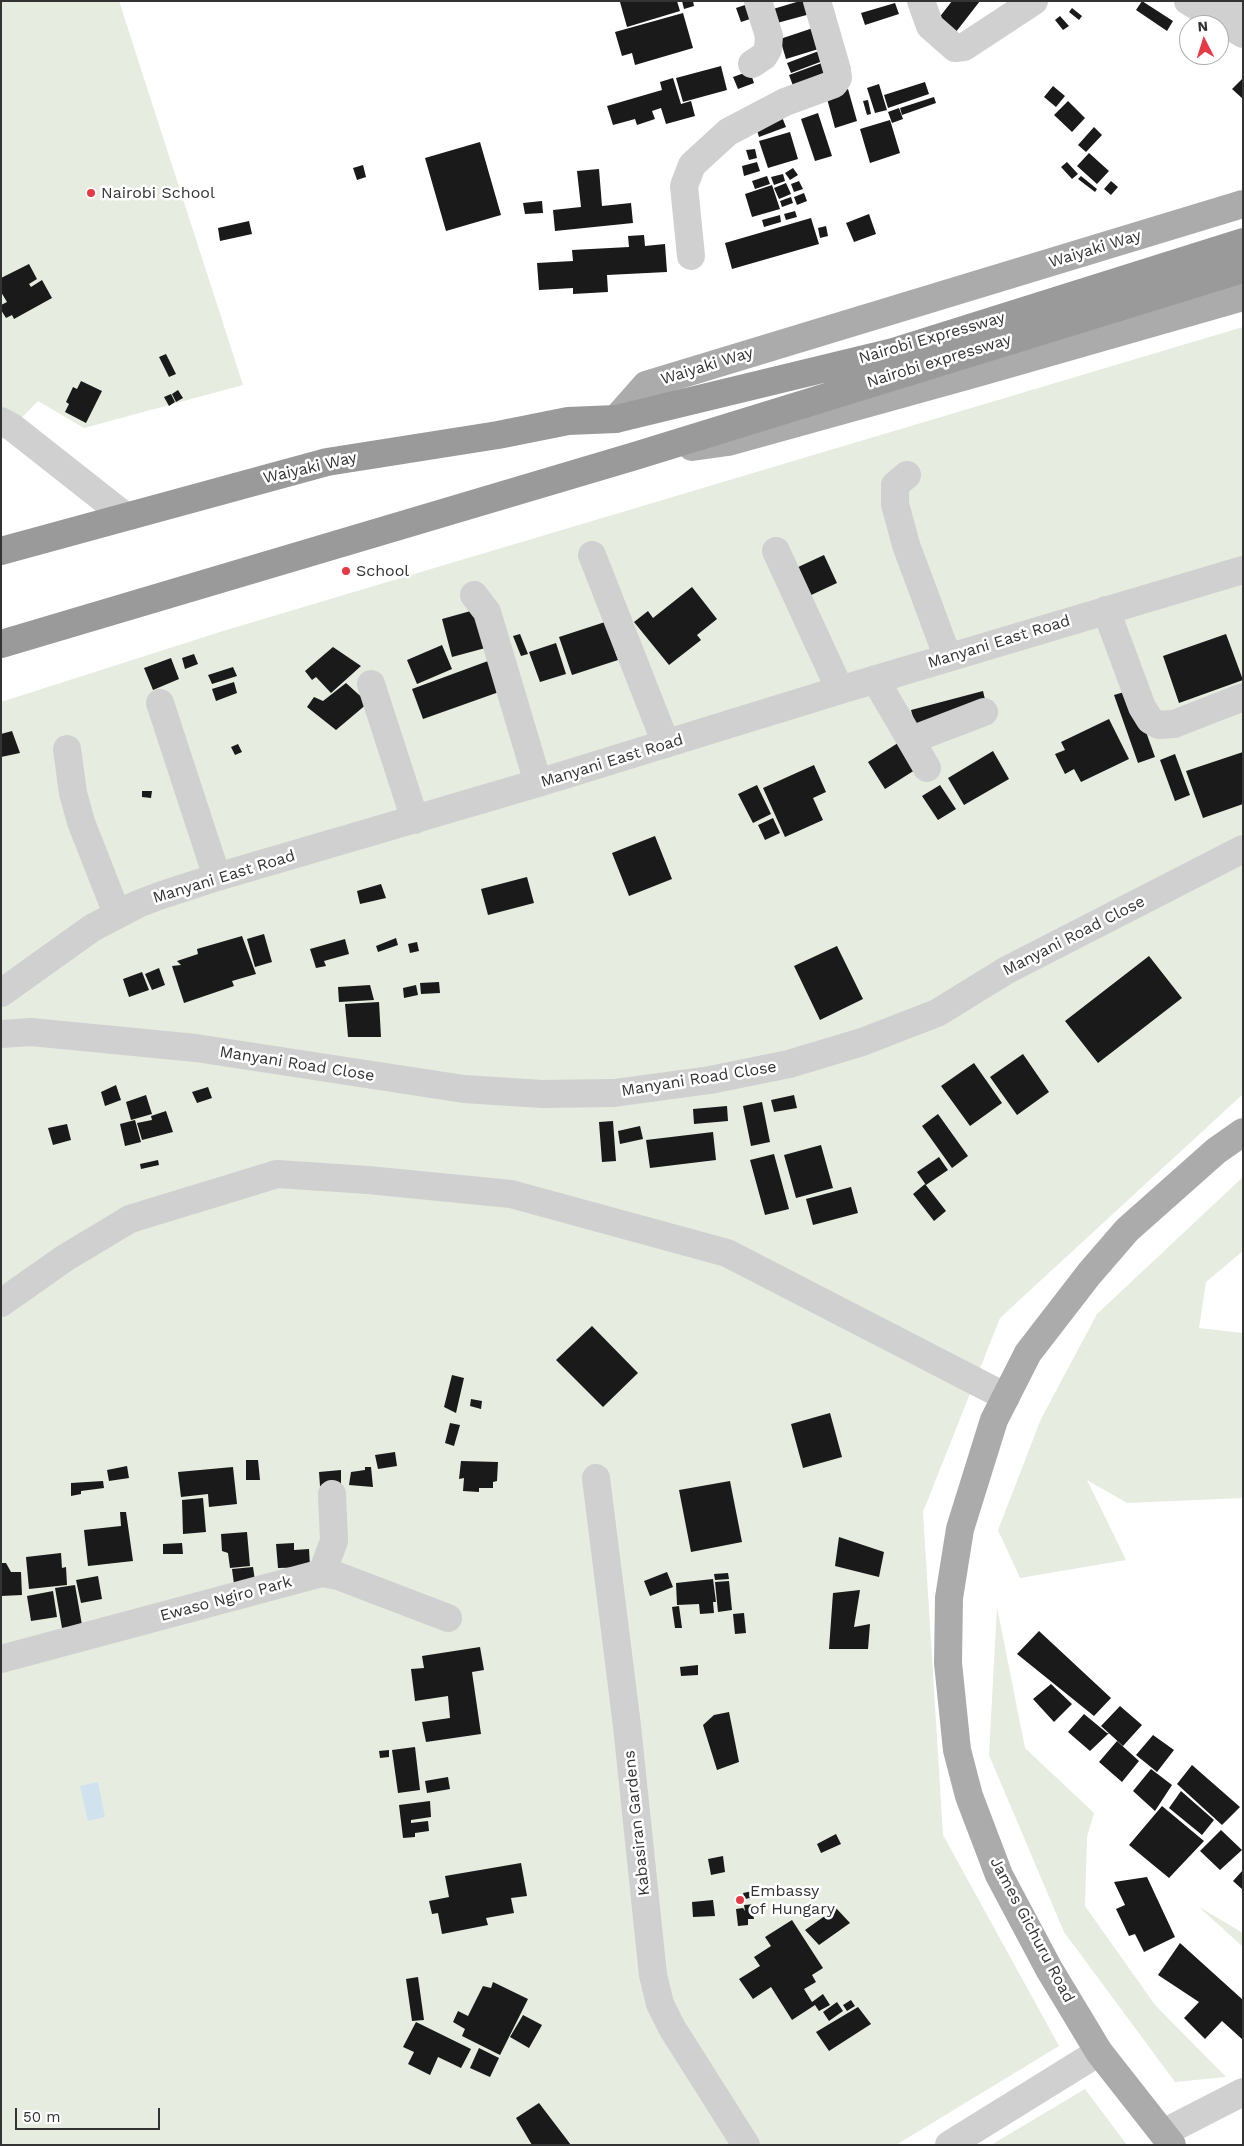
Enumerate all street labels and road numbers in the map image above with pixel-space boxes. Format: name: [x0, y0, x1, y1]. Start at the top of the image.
street label: Waiyaki Way: [1047, 226, 1143, 272]
street label: Nairobi Expressway: [857, 308, 1007, 368]
street label: Nairobi expressway: [864, 330, 1014, 392]
street label: Waiyaki Way: [659, 343, 755, 389]
street label: Waiyaki Way: [261, 448, 359, 488]
street label: Manyani East Road: [925, 611, 1073, 673]
street label: Manyani East Road: [538, 730, 686, 792]
street label: Manyani East Road: [150, 846, 298, 908]
street label: Manyani Road Close: [1000, 892, 1148, 980]
street label: Manyani Road Close: [218, 1042, 376, 1086]
street label: Manyani Road Close: [620, 1057, 778, 1101]
street label: Ewaso Ngiro Park: [158, 1572, 294, 1626]
street label: Kabasiran Gardens: [620, 1749, 654, 1897]
street label: James Gichuru Road: [986, 1854, 1078, 2006]

